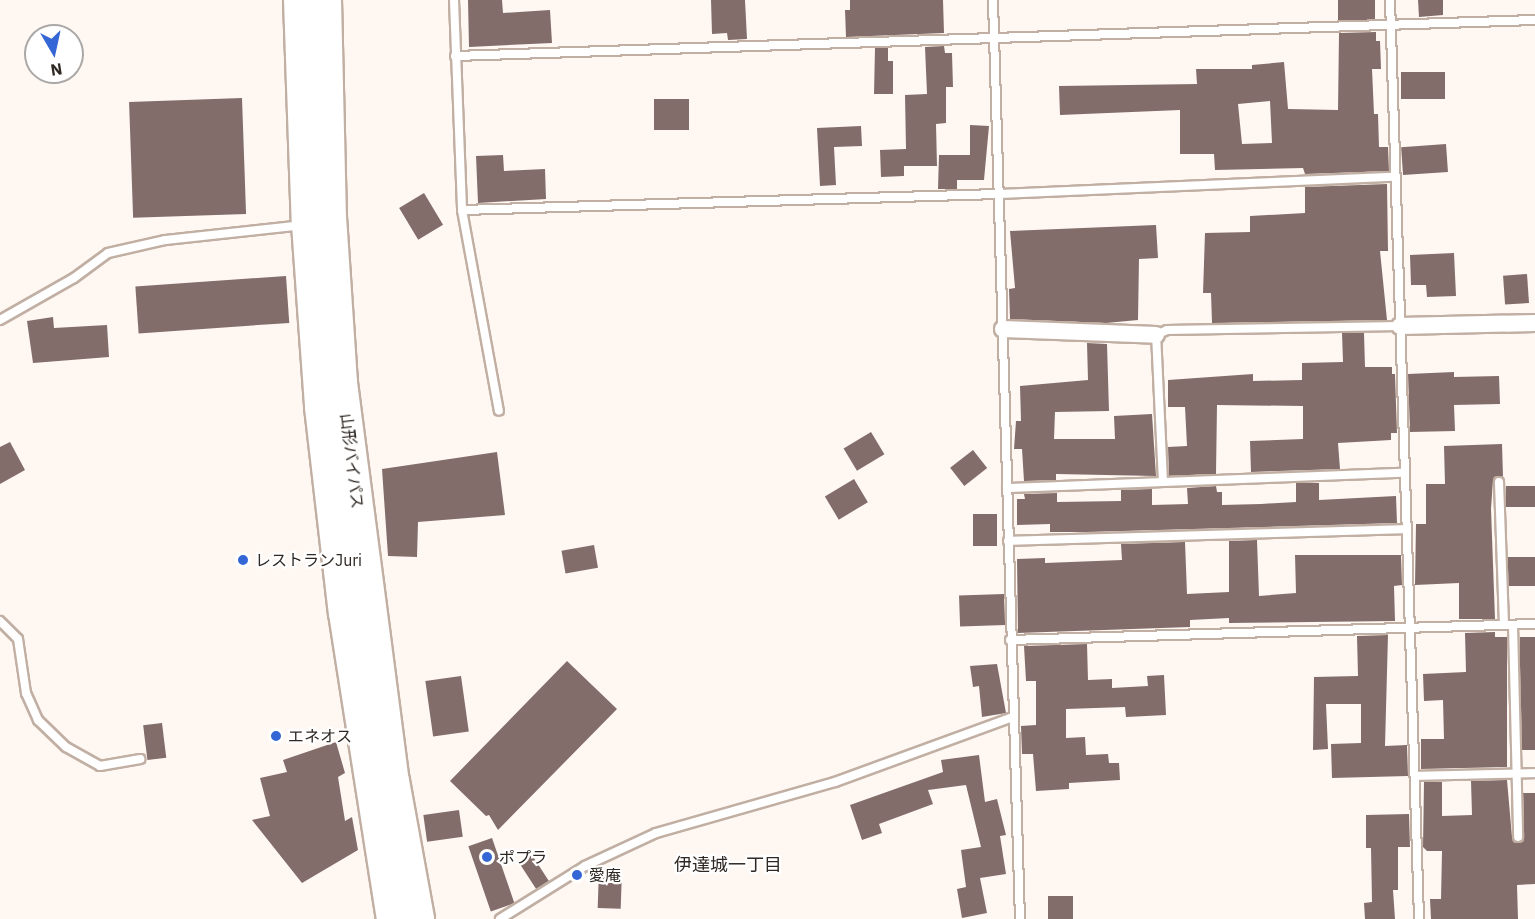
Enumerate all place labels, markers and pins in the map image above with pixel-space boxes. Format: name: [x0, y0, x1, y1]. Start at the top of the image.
place label: レストランJuri: [255, 550, 362, 570]
marker: レストランJuri: [236, 553, 250, 567]
place label: エネオス: [288, 726, 352, 746]
marker: エネオス: [269, 729, 283, 743]
place label: ポプラ: [499, 847, 547, 867]
marker: ポプラ: [480, 850, 494, 864]
place label: 愛庵: [589, 865, 621, 885]
marker: 愛庵: [570, 868, 584, 882]

